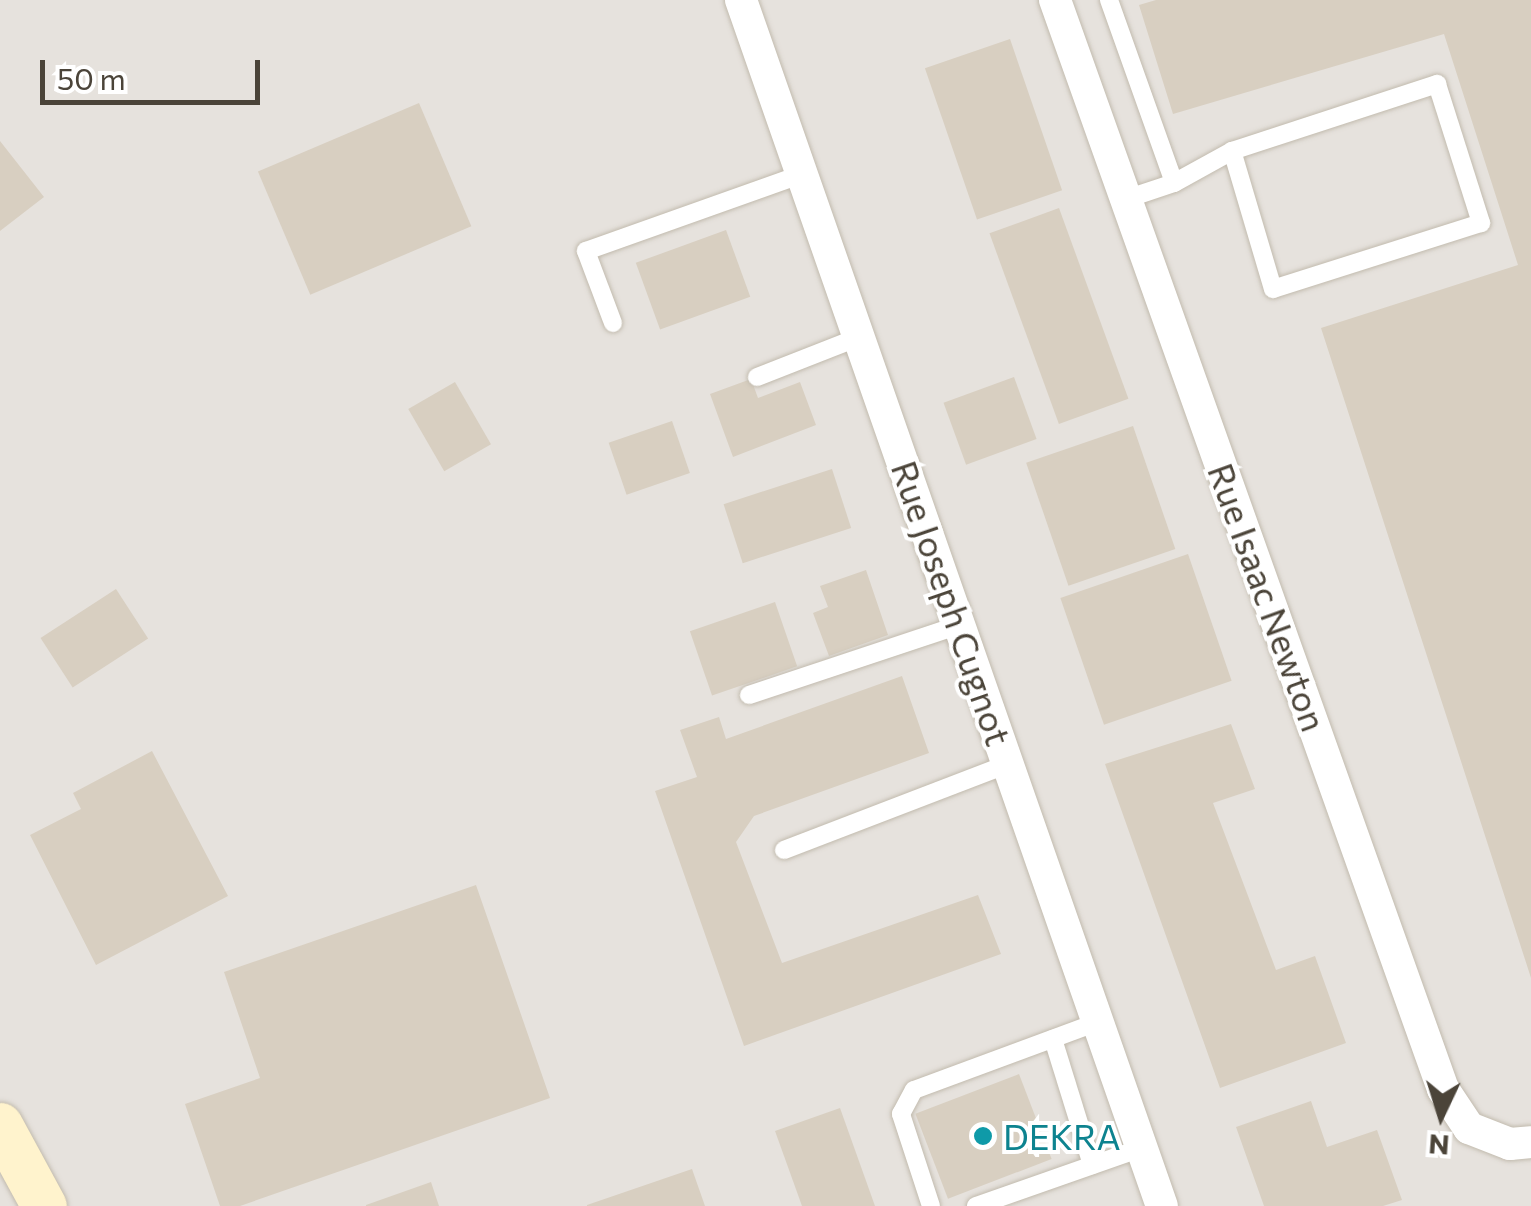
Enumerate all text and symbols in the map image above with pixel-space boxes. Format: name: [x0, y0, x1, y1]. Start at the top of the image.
scale bar: [45, 40, 265, 102]
text: 50 m: [57, 59, 126, 96]
street label: Rue Joseph Cugnot: [884, 455, 1020, 751]
street label: Rue Isaac Newton: [1200, 457, 1336, 737]
north arrow: [1391, 1066, 1491, 1166]
place label: DEKRA: [1003, 1115, 1121, 1157]
marker: DEKRA: [972, 1125, 994, 1147]
text: N: [1427, 1128, 1451, 1164]

